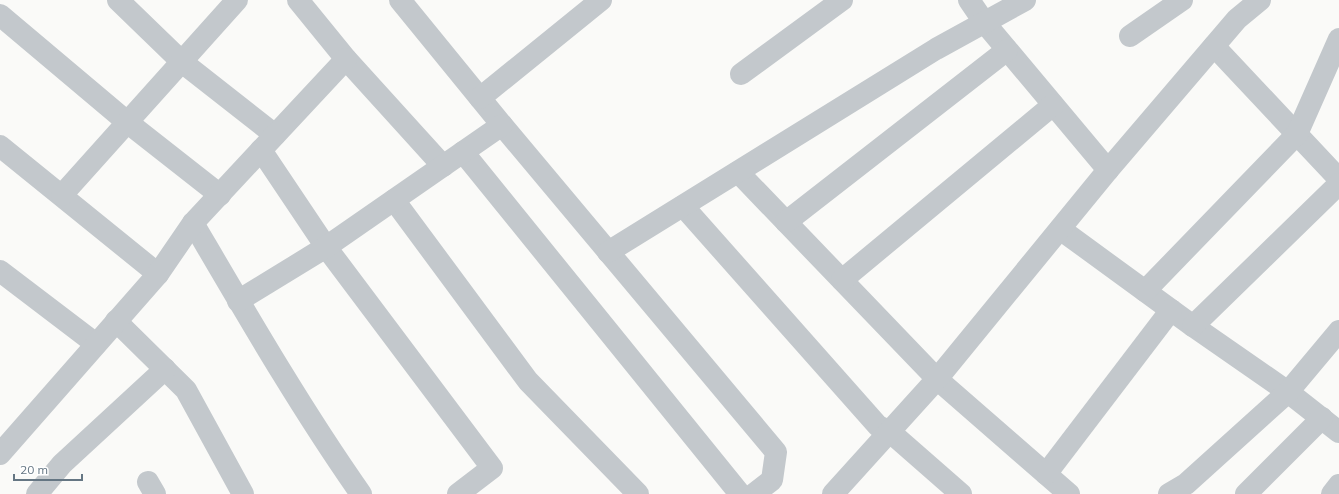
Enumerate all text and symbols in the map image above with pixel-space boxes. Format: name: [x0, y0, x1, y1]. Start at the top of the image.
scale bar: [14, 456, 82, 482]
text: 20 m: [20, 462, 48, 477]

